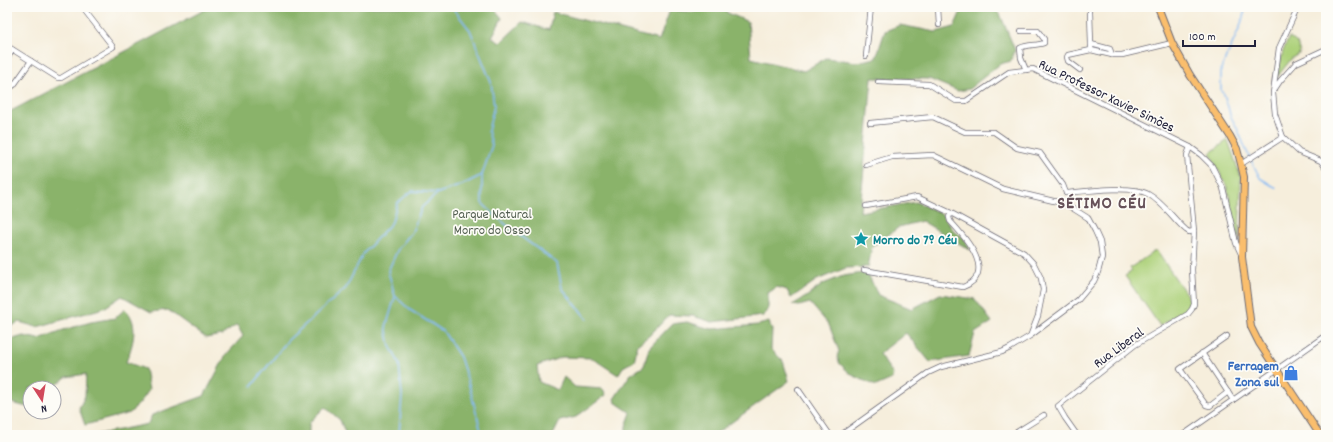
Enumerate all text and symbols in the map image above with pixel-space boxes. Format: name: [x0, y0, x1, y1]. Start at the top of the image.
scale bar: [1183, 22, 1255, 48]
text: 100 m: [1189, 29, 1216, 46]
street label: Rua Professor Xavier Simões: [1035, 55, 1178, 138]
district label: SÉTIMO CÉU: [1057, 192, 1147, 217]
park label: Parque Natural Morro do Osso: [452, 205, 532, 241]
place icon: Morro do 7º Céu: [852, 230, 870, 248]
place label: Morro do 7º Céu: [873, 231, 957, 251]
street label: Rua Liberal: [1090, 323, 1149, 374]
place label: Ferragem Zona sul: [1228, 357, 1280, 393]
shop icon: Ferragem Zona sul: [1282, 364, 1300, 382]
north arrow: [22, 380, 62, 420]
text: N: [39, 399, 48, 416]

